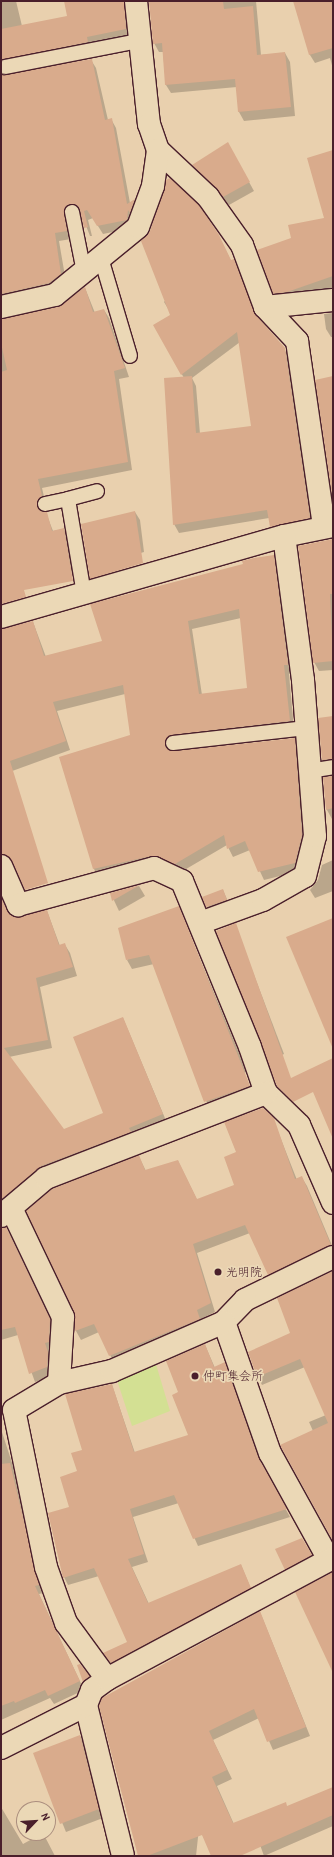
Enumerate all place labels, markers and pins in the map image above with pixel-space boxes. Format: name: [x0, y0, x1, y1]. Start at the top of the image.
place label: 光明院: [226, 1265, 262, 1279]
marker: 光明院: [213, 1267, 223, 1277]
place label: 仲町集会所: [203, 1369, 263, 1383]
marker: 仲町集会所: [190, 1371, 200, 1381]

